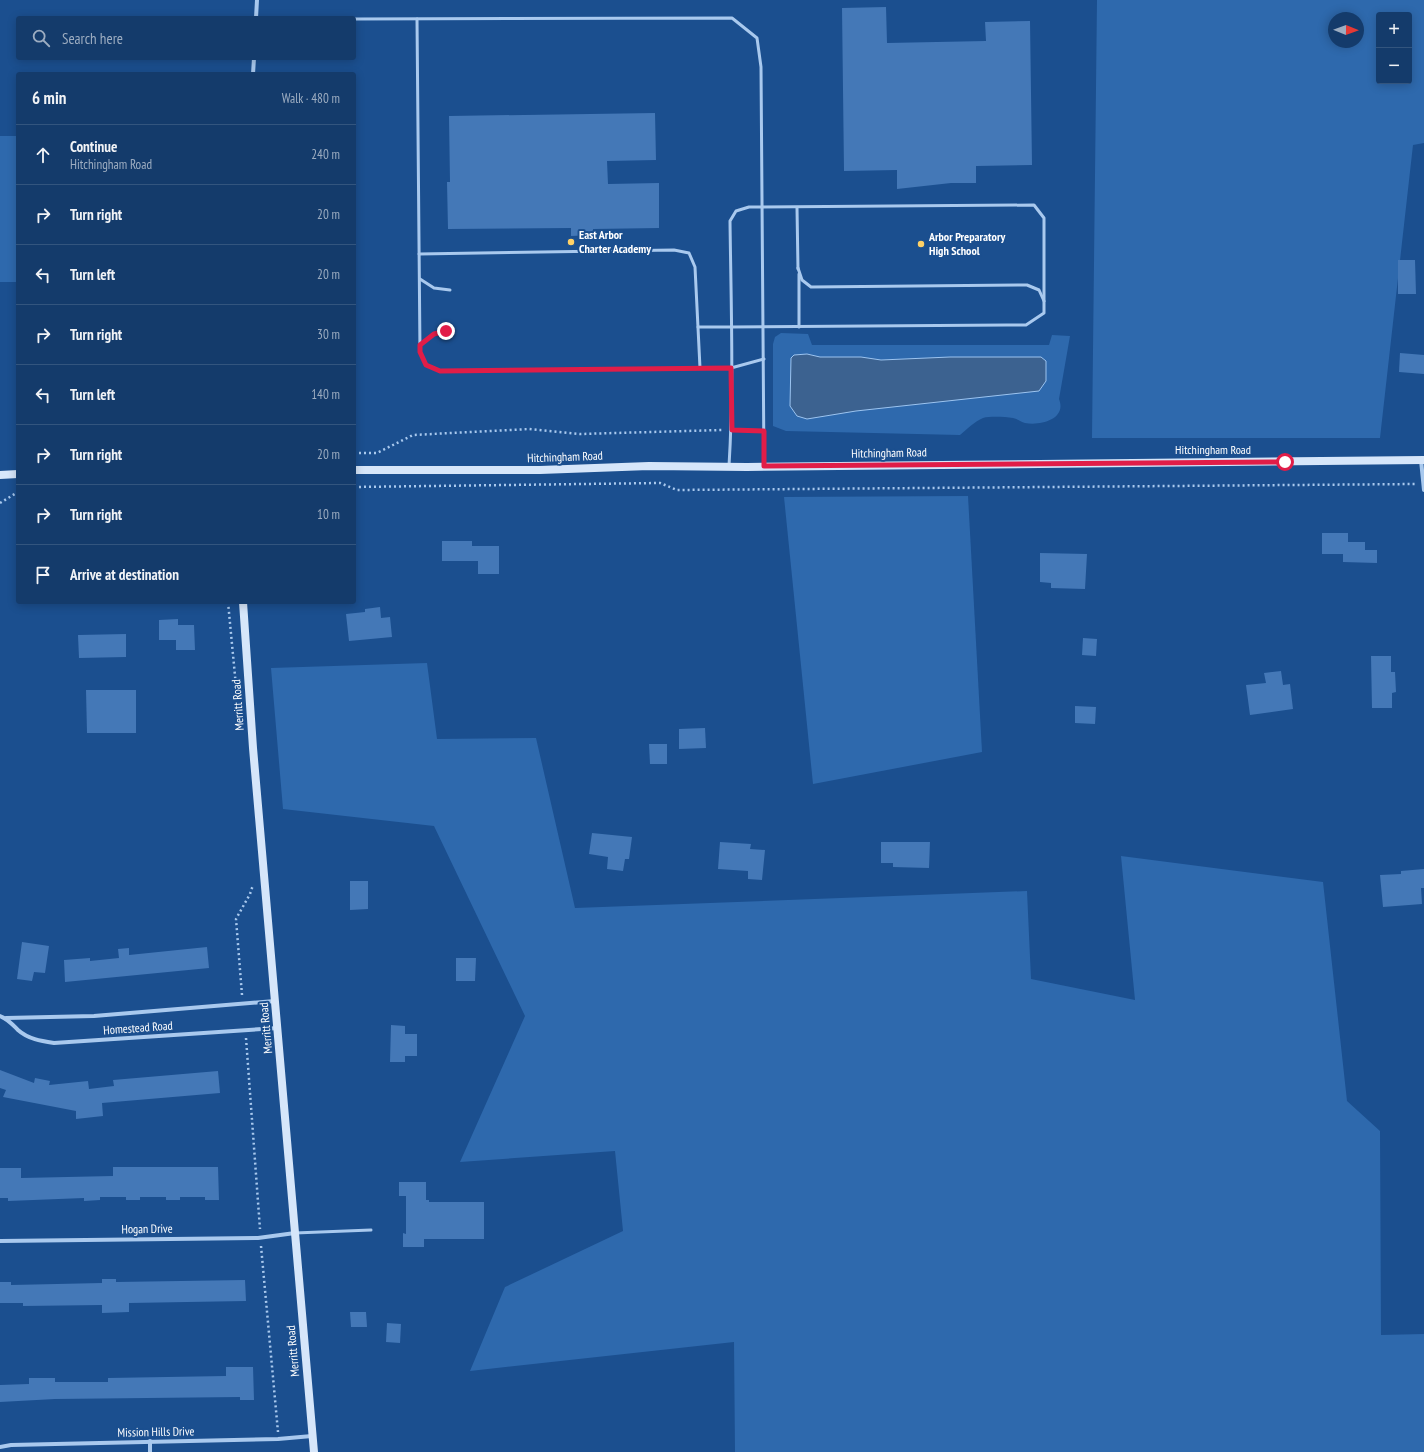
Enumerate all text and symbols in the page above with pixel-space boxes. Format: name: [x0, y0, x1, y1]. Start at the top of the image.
north arrow: [1328, 12, 1364, 48]
map controls: [1376, 12, 1412, 84]
button: +: [1376, 12, 1412, 48]
search box: [16, 16, 356, 60]
icon: search: [30, 27, 52, 49]
text: Search here: [62, 29, 123, 48]
button: −: [1376, 48, 1412, 84]
text: 6 min: [32, 87, 66, 109]
text: Walk · 480 m: [282, 90, 340, 107]
text: Continue: [70, 137, 117, 156]
icon: ahead: [32, 144, 54, 166]
text: 240 m: [311, 146, 340, 163]
text: Hitchingham Road: [70, 156, 152, 173]
icon: right: [32, 204, 54, 226]
text: Turn right: [70, 205, 122, 224]
text: 20 m: [317, 206, 340, 223]
place label: East Arbor Charter Academy: [579, 227, 651, 256]
place label: Arbor Preparatory High School: [928, 229, 1005, 258]
marker: East Arbor Charter Academy: [566, 237, 576, 247]
marker: Arbor Preparatory High School: [916, 239, 926, 249]
icon: left: [32, 264, 54, 286]
text: Turn left: [70, 265, 115, 284]
text: 20 m: [317, 266, 340, 283]
route end: [437, 322, 455, 340]
icon: right: [32, 324, 54, 346]
text: Turn right: [70, 325, 122, 344]
text: 30 m: [317, 326, 340, 343]
icon: left: [32, 384, 54, 406]
text: Turn left: [70, 385, 115, 404]
text: 140 m: [311, 386, 340, 403]
street label: Hitchingham Road: [1175, 442, 1251, 457]
icon: right: [32, 444, 54, 466]
street label: Hitchingham Road: [851, 444, 927, 461]
text: Turn right: [70, 445, 122, 464]
text: 20 m: [317, 446, 340, 463]
street label: Hitchingham Road: [527, 448, 603, 465]
route start: [1276, 453, 1294, 471]
icon: right: [32, 504, 54, 526]
text: Turn right: [70, 505, 122, 524]
text: 10 m: [317, 506, 340, 523]
icon: arrive: [32, 564, 54, 586]
text: Arrive at destination: [70, 565, 179, 584]
street label: Merritt Road: [228, 679, 247, 731]
street label: Merritt Road: [256, 1002, 275, 1054]
street label: Homestead Road: [103, 1018, 173, 1037]
street label: Hogan Drive: [121, 1221, 173, 1236]
street label: Merritt Road: [283, 1325, 302, 1377]
street label: Mission Hills Drive: [117, 1423, 195, 1440]

